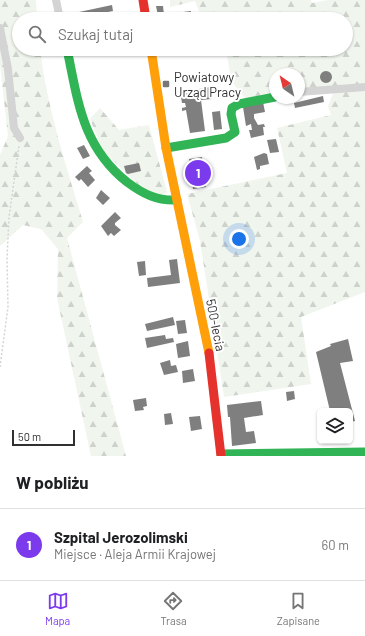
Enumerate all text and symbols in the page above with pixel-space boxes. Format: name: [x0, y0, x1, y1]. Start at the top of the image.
search box: [12, 12, 353, 56]
icon: search: [26, 23, 48, 45]
text: Szukaj tutaj: [58, 25, 134, 43]
north arrow: [269, 68, 305, 104]
place label: Powiatowy Urząd Pracy: [174, 69, 241, 100]
marker: Powiatowy Urząd Pracy: [161, 79, 171, 89]
pin: 1: [185, 158, 211, 188]
your location: [229, 229, 249, 249]
street label: 500-lecia: [203, 297, 229, 353]
map controls: [317, 408, 353, 444]
button: layers: [317, 408, 353, 444]
scale bar: [12, 428, 75, 447]
text: 50 m: [18, 430, 41, 443]
text: W pobliżu: [16, 472, 89, 492]
text: Szpital Jerozolimski: [54, 528, 188, 546]
text: 1: [27, 537, 31, 553]
text: 60 m: [322, 537, 349, 553]
text: Miejsce · Aleja Armii Krajowej: [54, 546, 216, 562]
tab: Mapa: [45, 590, 70, 627]
tab: Trasa: [160, 590, 187, 627]
tab: Zapisane: [277, 590, 320, 627]

